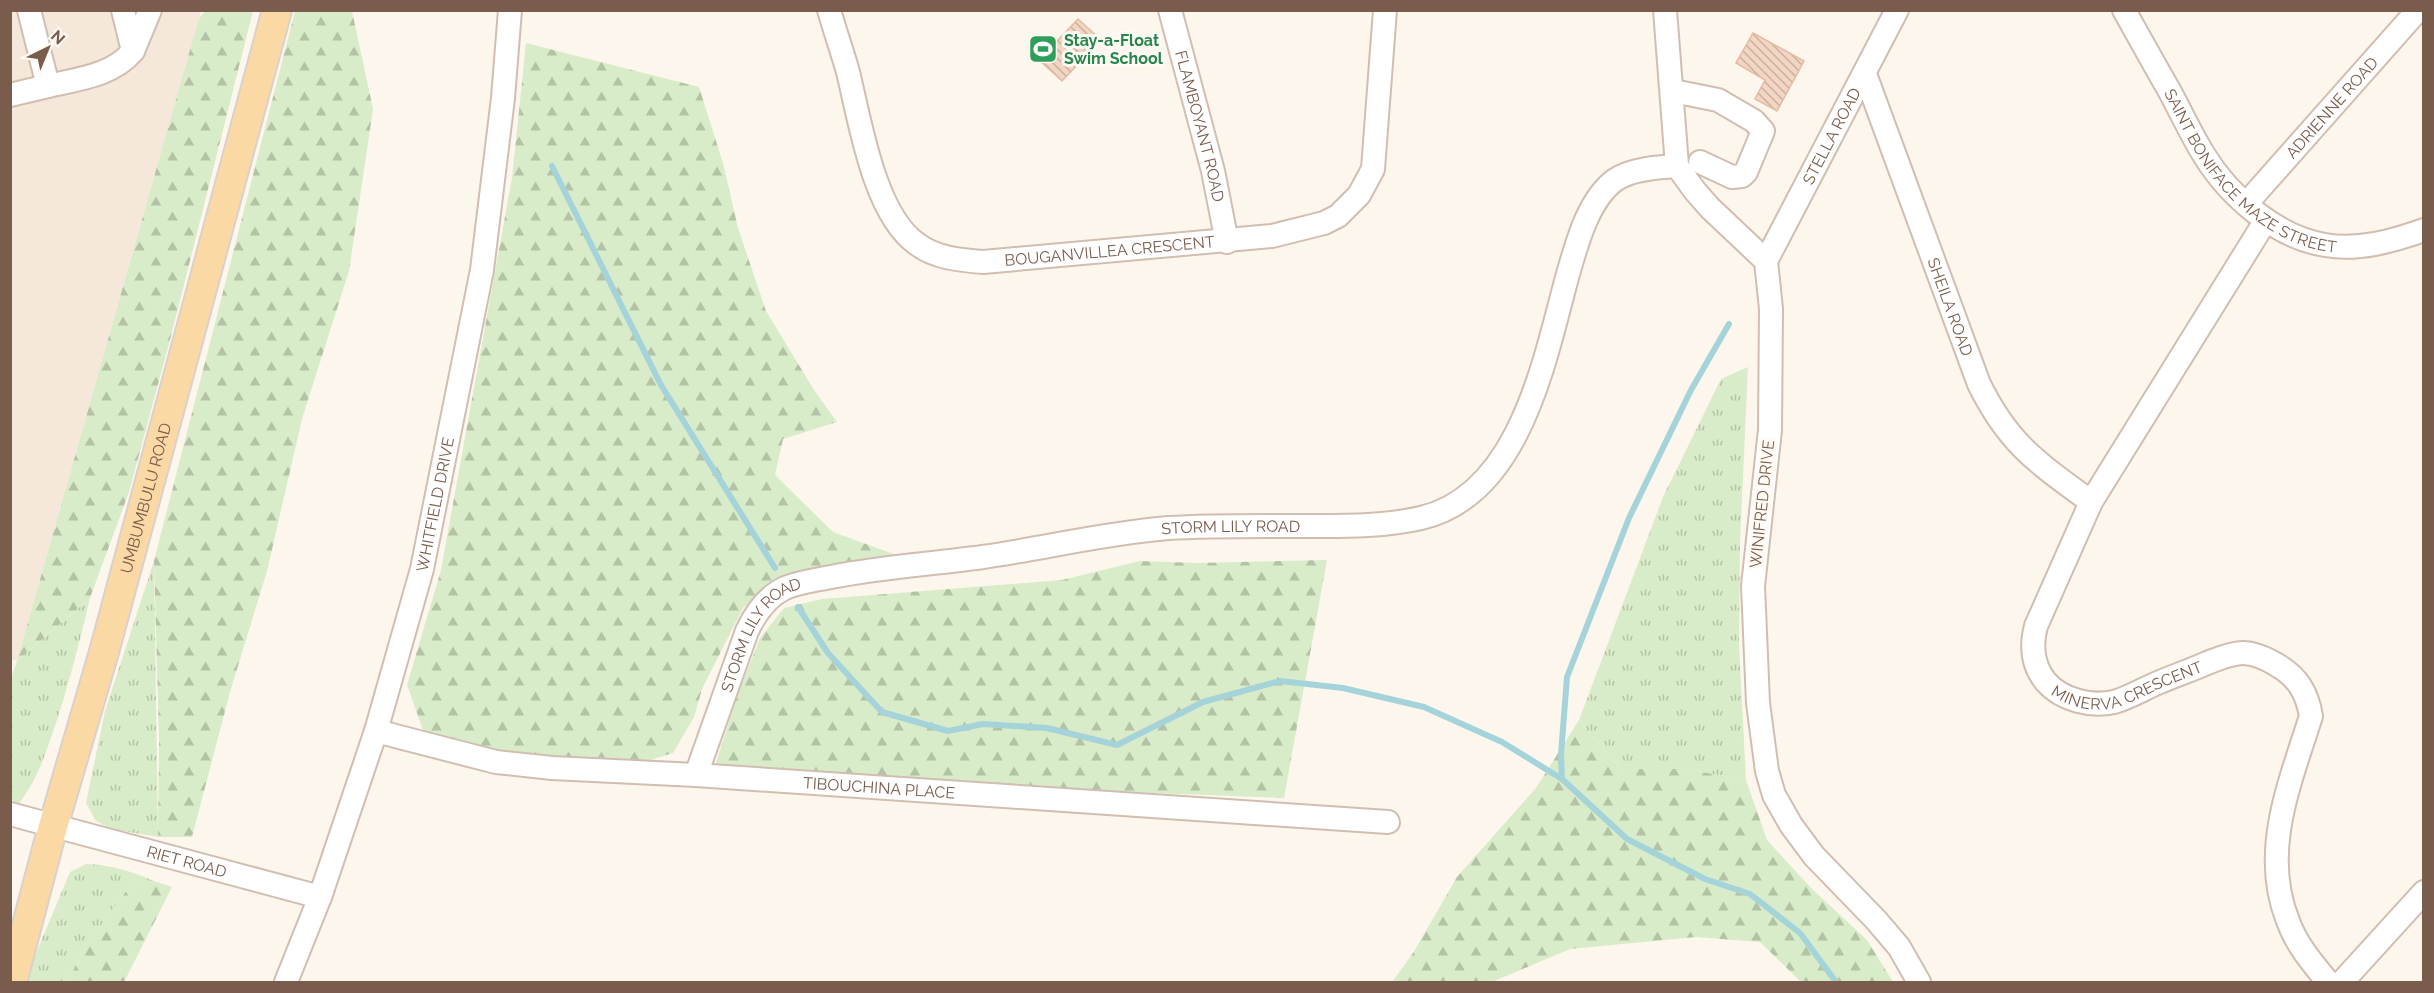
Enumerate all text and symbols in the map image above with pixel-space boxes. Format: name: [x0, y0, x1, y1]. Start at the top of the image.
north arrow: [18, 18, 78, 78]
text: N: [47, 26, 69, 49]
place label: Stay-a-Float Swim School: [1064, 31, 1164, 68]
sports icon: Stay-a-Float Swim School: [1027, 33, 1059, 65]
street label: FLAMBOYANT ROAD: [1172, 48, 1228, 203]
street label: ADRIENNE ROAD: [2282, 53, 2382, 162]
street label: STELLA ROAD: [1798, 84, 1864, 188]
street label: SAINT BONIFACE MAZE STREET: [2161, 85, 2338, 256]
street label: BOUGANVILLEA CRESCENT: [1004, 232, 1216, 270]
street label: SHEILA ROAD: [1924, 255, 1977, 359]
street label: UMBUMBULU ROAD: [116, 421, 175, 575]
street label: WHITFIELD DRIVE: [412, 435, 458, 573]
street label: WINIFRED DRIVE: [1746, 439, 1778, 569]
street label: STORM LILY ROAD: [1161, 516, 1300, 538]
street label: STORM LILY ROAD: [717, 574, 803, 695]
street label: MINERVA CRESCENT: [2048, 657, 2205, 713]
street label: TIBOUCHINA PLACE: [802, 773, 956, 802]
street label: RIET ROAD: [145, 842, 229, 881]

